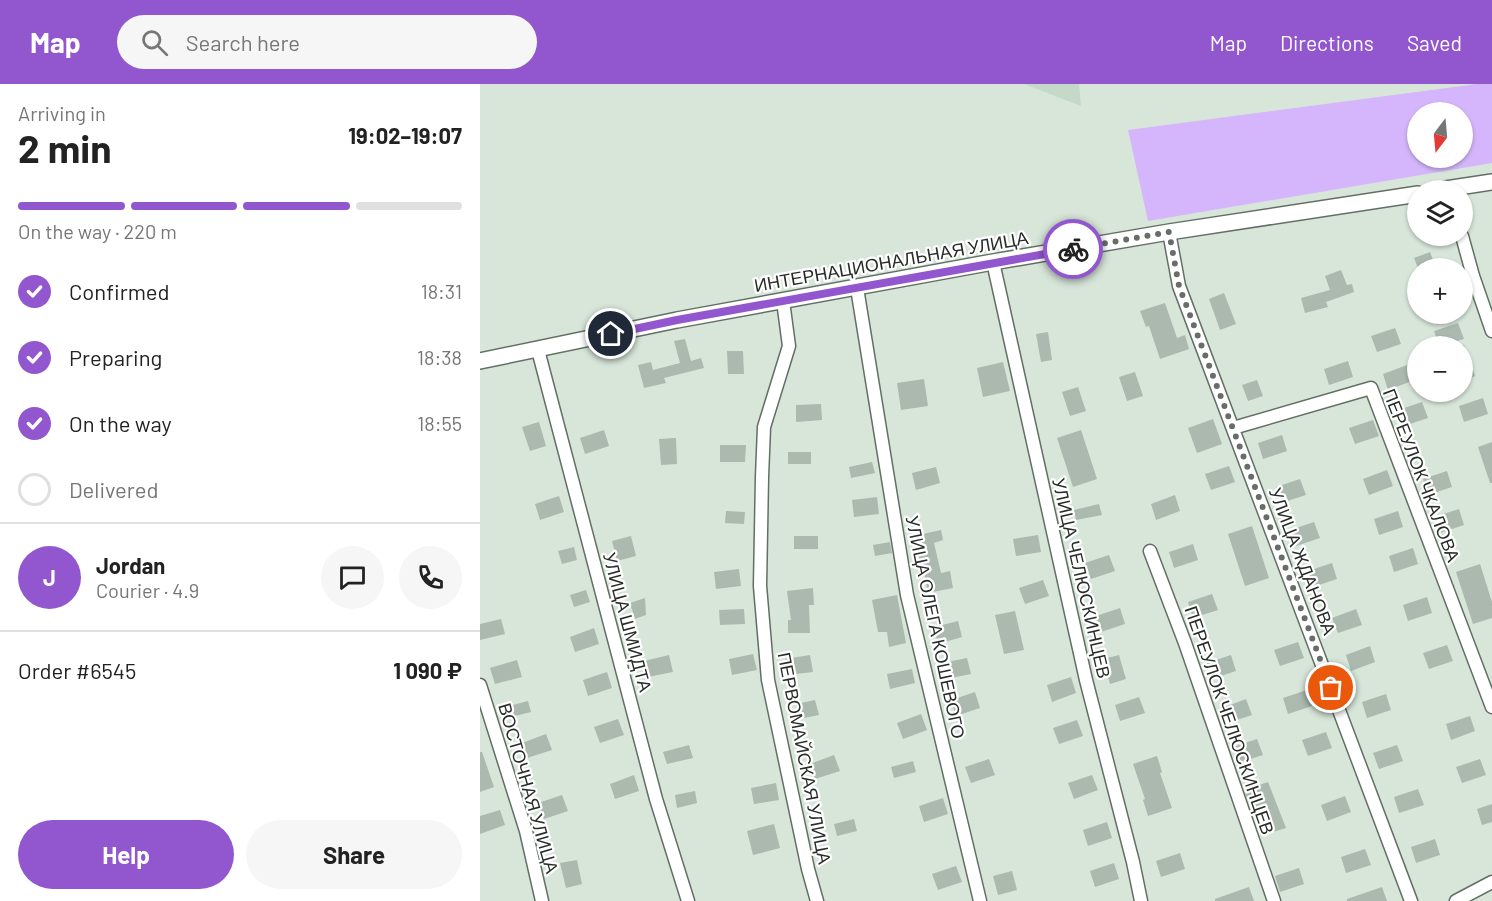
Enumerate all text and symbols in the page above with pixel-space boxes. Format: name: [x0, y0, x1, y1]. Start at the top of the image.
search box: [117, 15, 537, 69]
text: Map: [30, 25, 81, 59]
icon: search: [138, 26, 171, 59]
text: Search here: [186, 29, 300, 55]
text: Map: [1210, 30, 1247, 55]
text: Directions: [1280, 30, 1374, 55]
text: Saved: [1407, 30, 1462, 55]
text: Arriving in: [18, 101, 106, 125]
north arrow: [1407, 102, 1473, 168]
map controls: [1407, 102, 1473, 402]
text: 19:02–19:07: [348, 122, 462, 148]
text: 2 min: [18, 124, 111, 171]
button: layers: [1407, 180, 1473, 246]
text: On the way · 220 m: [18, 219, 177, 243]
courier: [1043, 219, 1103, 279]
street label: ИНТЕРНАЦИОНАЛЬНАЯ УЛИЦА: [752, 226, 1030, 296]
icon: bike: [1057, 233, 1090, 266]
button: +: [1407, 258, 1473, 324]
icon: check: [18, 275, 51, 308]
text: Confirmed: [69, 278, 169, 304]
text: 18:31: [421, 279, 462, 303]
pin: [585, 308, 636, 359]
icon: home: [594, 317, 627, 350]
button: −: [1407, 336, 1473, 402]
icon: check: [18, 341, 51, 374]
text: Preparing: [69, 344, 162, 370]
text: 18:38: [417, 345, 462, 369]
street label: ПЕРЕУЛОК ЧКАЛОВА: [1379, 385, 1465, 565]
icon: check: [18, 407, 51, 440]
text: On the way: [69, 410, 172, 436]
text: 18:55: [417, 411, 462, 435]
text: Delivered: [69, 476, 158, 502]
street label: УЛИЦА ЧЕЛЮСКИНЦЕВ: [1048, 476, 1116, 680]
street label: УЛИЦА ЖДАНОВА: [1265, 484, 1341, 638]
street label: УЛИЦА ОЛЕГА КОШЕВОГО: [902, 514, 970, 740]
button: chat: [321, 546, 384, 609]
button: phone: [399, 546, 462, 609]
street label: УЛИЦА ШМИДТА: [599, 550, 657, 694]
text: Jordan: [96, 552, 165, 578]
text: J: [43, 564, 56, 590]
text: Courier · 4.9: [96, 578, 199, 602]
street label: ПЕРЕУЛОК ЧЕЛЮСКИНЦЕВ: [1180, 603, 1280, 837]
street label: ПЕРВОМАЙСКАЯ УЛИЦА: [774, 650, 836, 866]
text: Order #6545: [18, 657, 136, 683]
text: 1 090 ₽: [393, 657, 462, 683]
pin: [1305, 662, 1356, 713]
icon: bag: [1314, 671, 1347, 704]
street label: ВОСТОЧНАЯ УЛИЦА: [494, 700, 564, 876]
button: Help: [18, 820, 234, 889]
button: Share: [246, 820, 462, 889]

